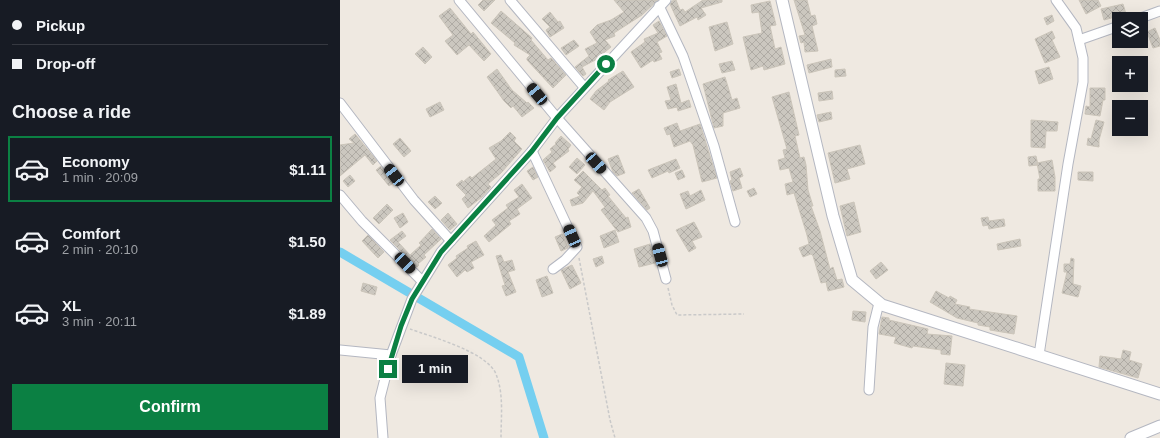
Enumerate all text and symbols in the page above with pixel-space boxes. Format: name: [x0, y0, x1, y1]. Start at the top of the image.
map controls: [1112, 12, 1148, 136]
button: layers: [1112, 12, 1148, 48]
text: Pickup: [36, 17, 85, 34]
text: Drop-off: [36, 55, 95, 72]
route start: [597, 55, 615, 73]
button: +: [1112, 56, 1148, 92]
car: [525, 81, 549, 107]
button: −: [1112, 100, 1148, 136]
text: Choose a ride: [12, 102, 131, 122]
car: [584, 150, 608, 176]
icon: car: [14, 151, 50, 187]
text: Economy: [62, 153, 130, 170]
text: $1.11: [289, 161, 326, 178]
car: [382, 162, 406, 188]
text: 1 min · 20:09: [62, 170, 138, 185]
icon: car: [14, 223, 50, 259]
car: [562, 223, 582, 249]
text: Comfort: [62, 225, 120, 242]
text: $1.50: [288, 233, 326, 250]
text: 2 min · 20:10: [62, 242, 138, 257]
car: [651, 242, 669, 268]
car: [392, 250, 418, 276]
icon: car: [14, 295, 50, 331]
text: XL: [62, 297, 81, 314]
text: $1.89: [288, 305, 326, 322]
text: 3 min · 20:11: [62, 314, 137, 329]
callout: 1 min: [402, 355, 468, 383]
route end: [379, 360, 397, 378]
text: 1 min: [418, 361, 452, 376]
button: Confirm: [12, 384, 328, 430]

